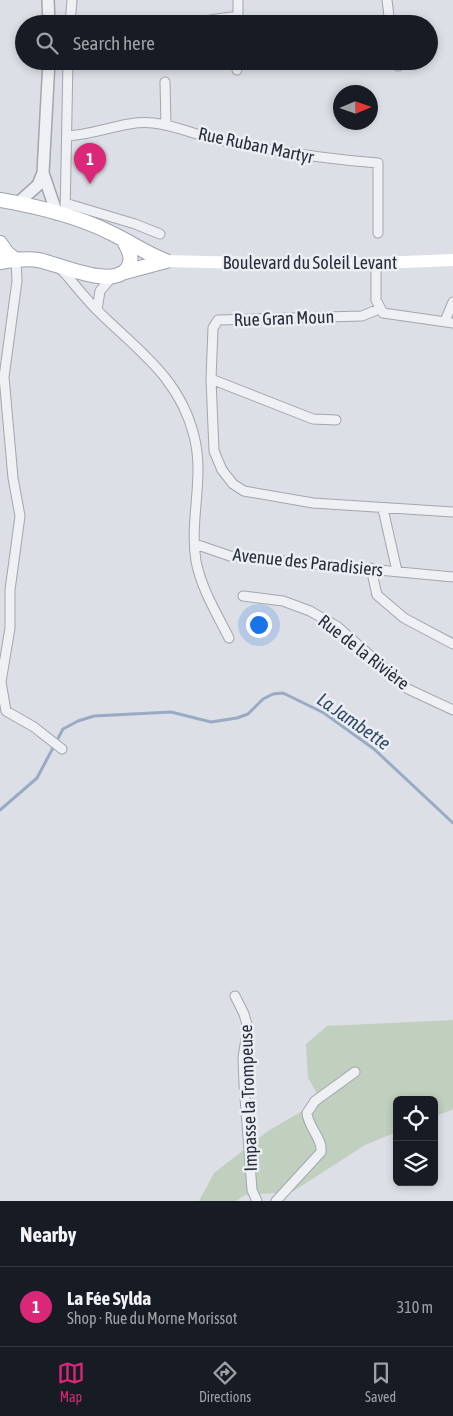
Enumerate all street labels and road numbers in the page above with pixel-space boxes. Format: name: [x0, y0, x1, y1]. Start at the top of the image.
street label: Rue Ruban Martyr: [196, 123, 316, 168]
street label: Boulevard du Soleil Levant: [223, 252, 397, 273]
street label: Rue Gran Moun: [233, 306, 335, 330]
street label: Avenue des Paradisiers: [232, 544, 384, 580]
street label: Rue de la Rivière: [314, 610, 414, 694]
street label: Impasse la Trompeuse: [235, 1024, 261, 1172]

